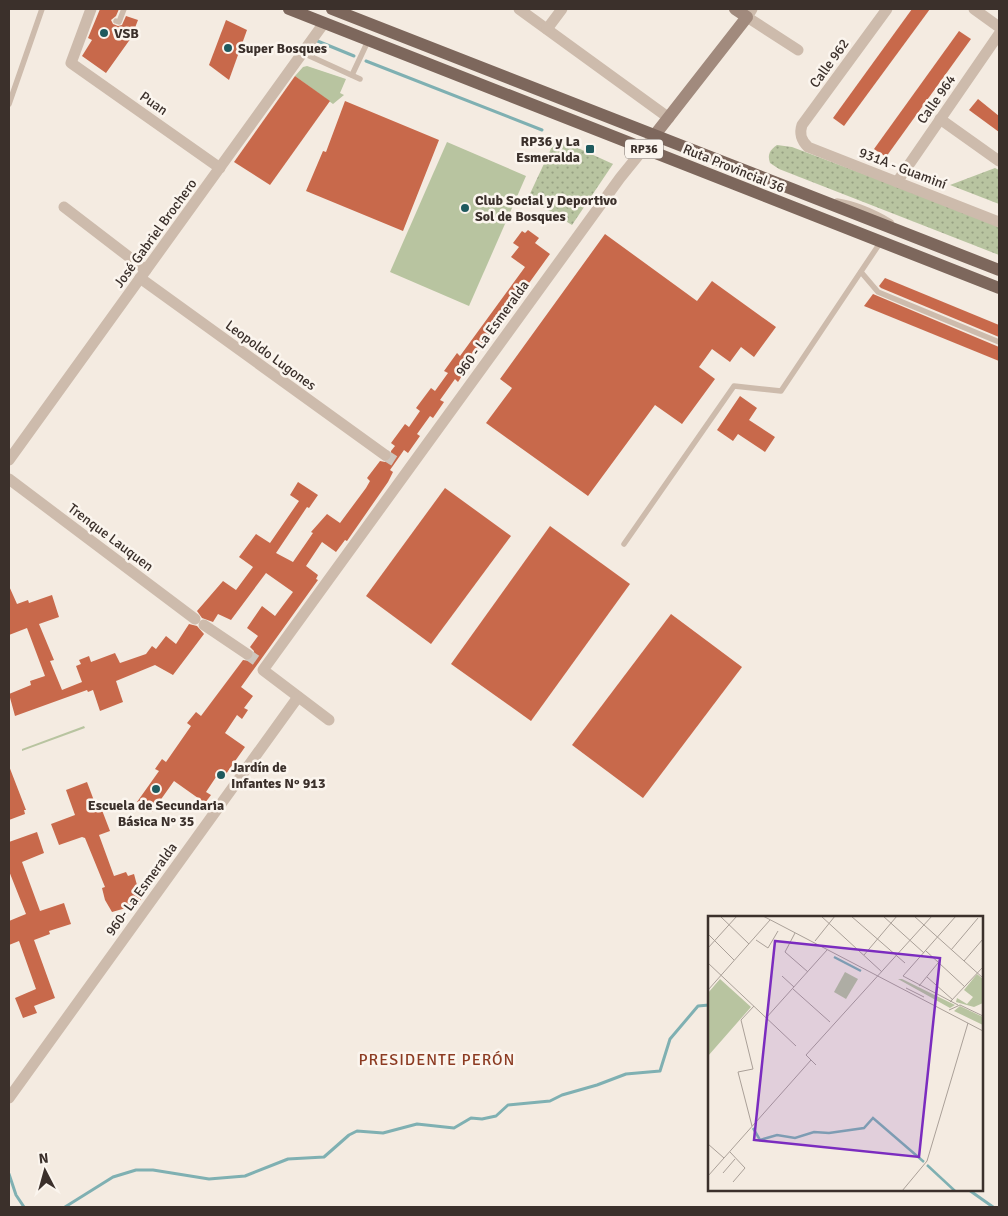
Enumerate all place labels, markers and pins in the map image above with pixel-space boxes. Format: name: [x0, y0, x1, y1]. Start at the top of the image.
place label: VSB: [114, 25, 139, 42]
marker: VSB: [98, 27, 110, 39]
place label: Super Bosques: [238, 40, 327, 57]
marker: Super Bosques: [222, 42, 234, 54]
place label: RP36 y La Esmeralda: [516, 133, 580, 166]
marker: RP36 y La Esmeralda: [584, 143, 596, 155]
place label: Club Social y Deportivo Sol de Bosques: [475, 192, 617, 225]
marker: Club Social y Deportivo Sol de Bosques: [459, 202, 471, 214]
place label: Jardín de Infantes N° 913: [231, 759, 325, 792]
marker: Jardín de Infantes N° 913: [215, 769, 227, 781]
marker: Escuela de Secundaria Básica N° 35: [150, 783, 162, 795]
place label: Escuela de Secundaria Básica N° 35: [88, 797, 224, 830]

